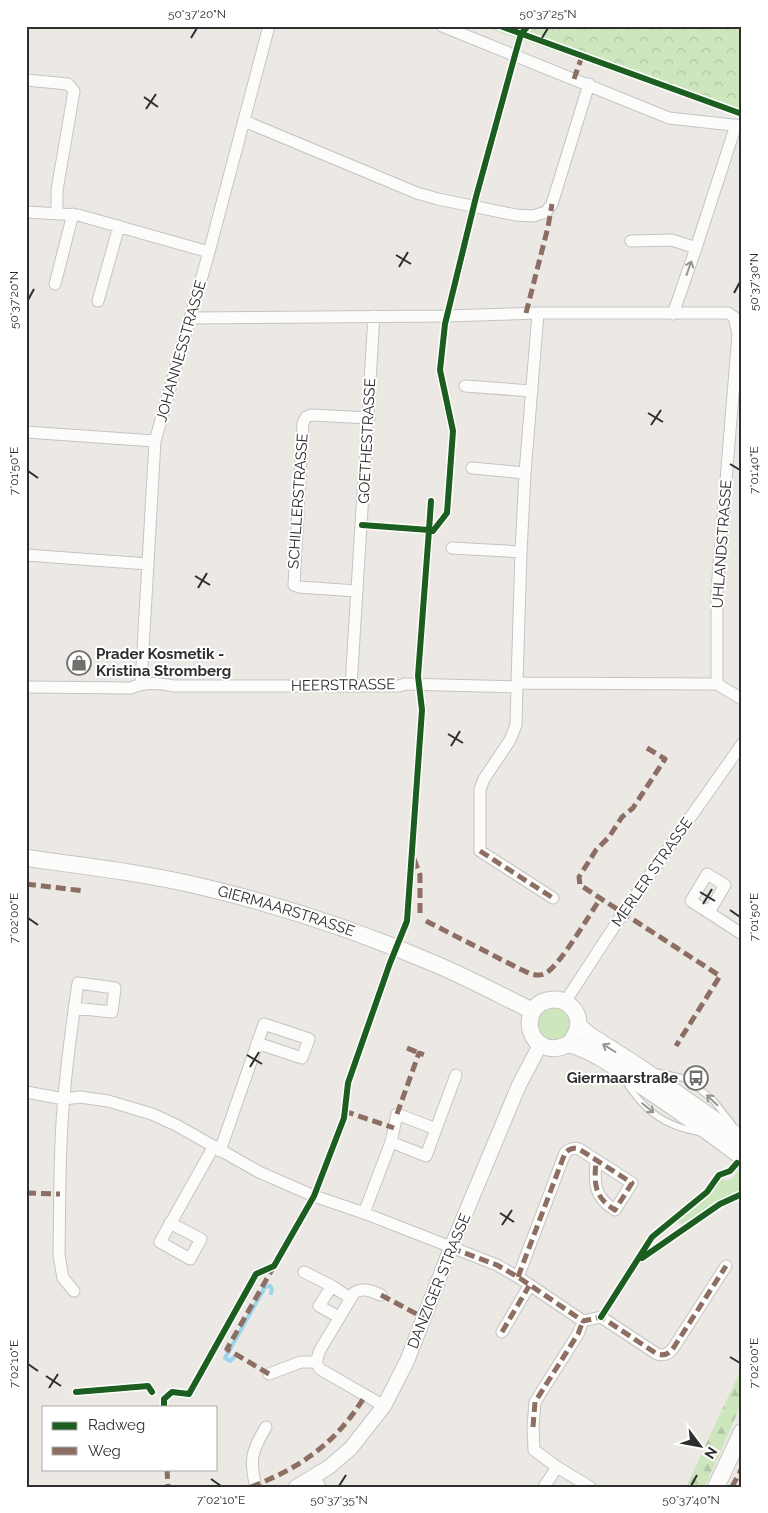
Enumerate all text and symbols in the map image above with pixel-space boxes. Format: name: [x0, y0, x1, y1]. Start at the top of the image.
text: 50°37'20"N: [168, 7, 226, 21]
text: 50°37'25"N: [519, 7, 577, 21]
text: 50°37'30"N: [747, 253, 761, 311]
one-way arrow: [685, 260, 694, 276]
text: 50°37'20"N: [7, 271, 21, 329]
street label: JOHANNESSTRASSE: [152, 278, 210, 424]
street label: GOETHESTRASSE: [355, 378, 379, 504]
street label: SCHILLERSTRASSE: [284, 433, 312, 569]
text: 7°01'40"E: [747, 446, 761, 494]
text: 7°01'50"E: [7, 447, 21, 495]
street label: UHLANDSTRASSE: [709, 479, 735, 609]
place label: Prader Kosmetik - Kristina Stromberg: [96, 645, 231, 680]
shop icon: Prader Kosmetik - Kristina Stromberg: [66, 650, 92, 676]
street label: HEERSTRASSE: [291, 675, 395, 695]
street label: MERLER STRASSE: [608, 814, 696, 930]
street label: GIERMAARSTRASSE: [216, 882, 357, 940]
text: 7°02'00"E: [7, 893, 21, 943]
text: 7°01'50"E: [747, 893, 761, 941]
one-way arrow: [603, 1043, 617, 1053]
bus stop icon: Giermaarstraße: [683, 1065, 709, 1091]
place label: Giermaarstraße: [567, 1069, 678, 1087]
one-way arrow: [706, 1094, 718, 1106]
one-way arrow: [641, 1103, 654, 1114]
street label: DANZIGER STRASSE: [404, 1211, 474, 1351]
text: 7°02'00"E: [747, 1338, 761, 1388]
text: 7°02'10"E: [7, 1340, 21, 1388]
legend: [42, 1406, 218, 1470]
text: Radweg: [88, 1416, 145, 1434]
north arrow: [676, 1420, 726, 1470]
text: Weg: [88, 1442, 121, 1460]
text: N: [701, 1444, 721, 1462]
text: 7°02'10"E: [197, 1493, 245, 1507]
text: 50°37'35"N: [310, 1493, 368, 1507]
text: 50°37'40"N: [662, 1493, 720, 1507]

